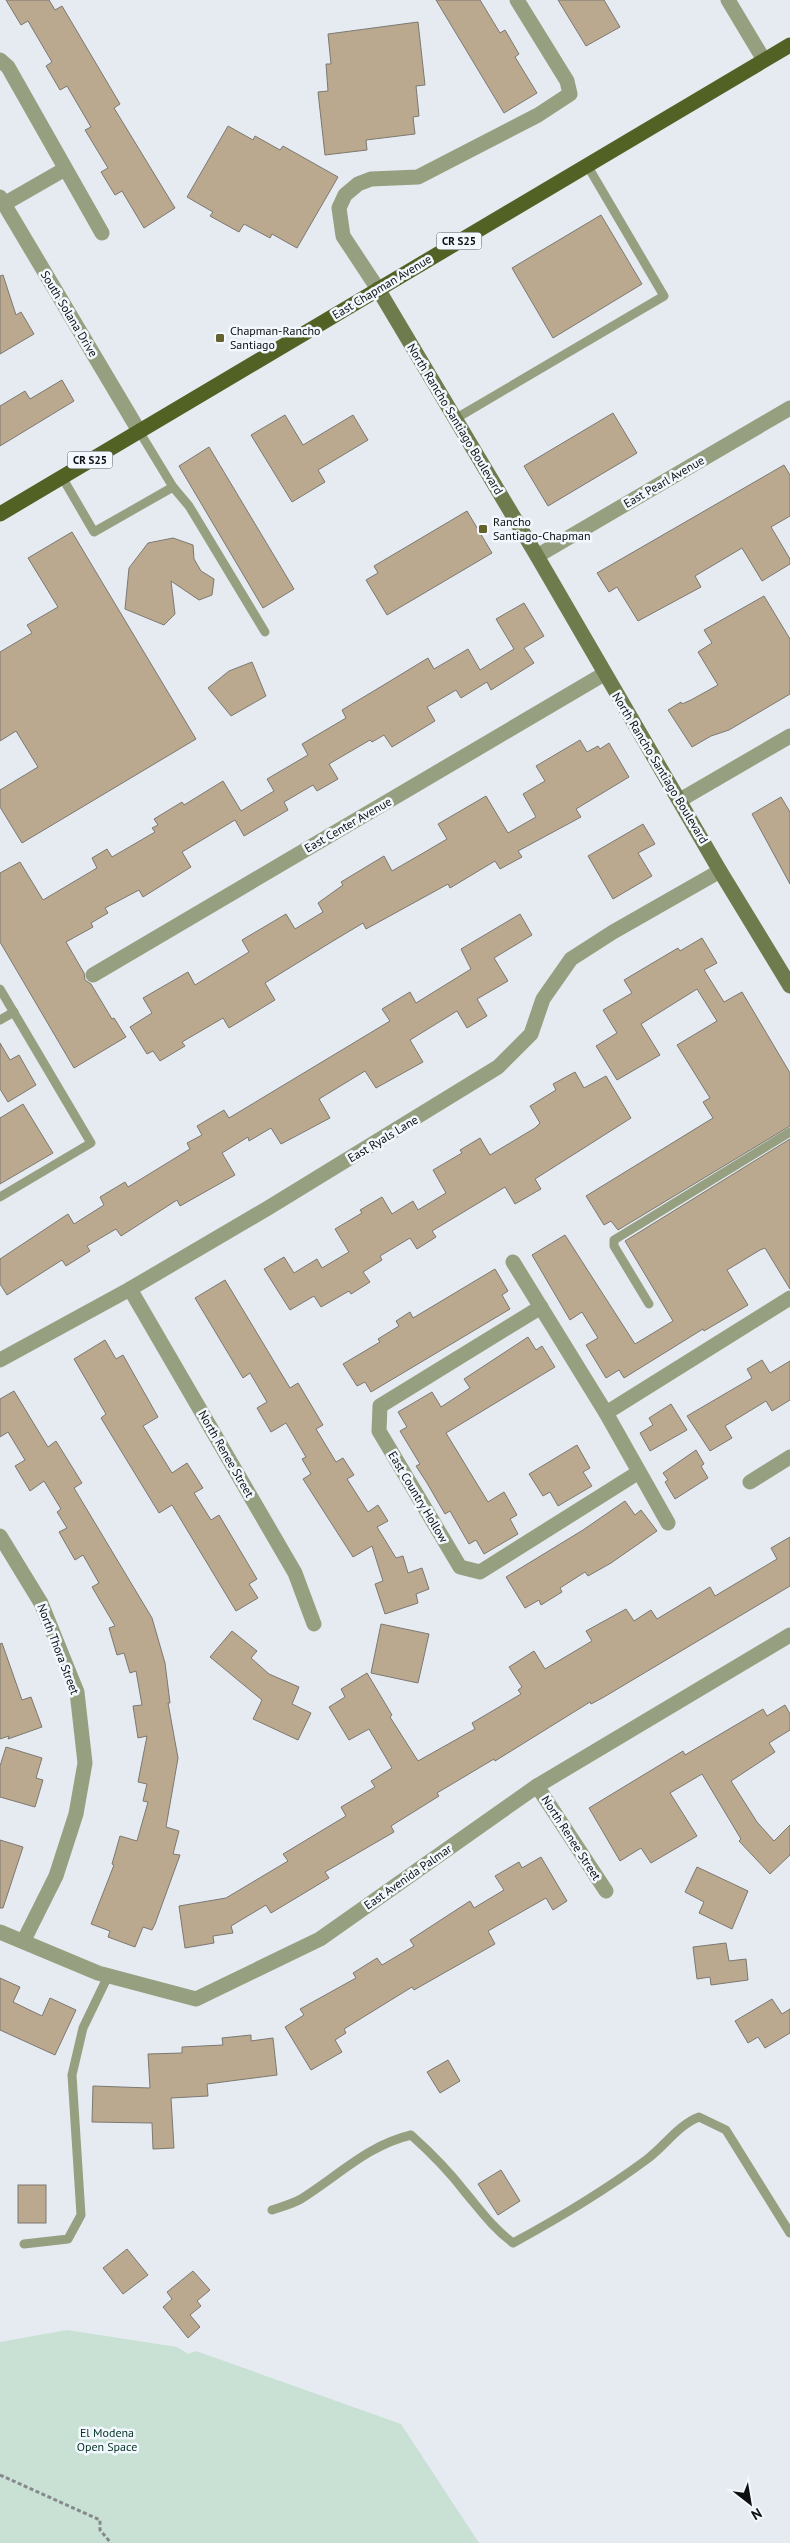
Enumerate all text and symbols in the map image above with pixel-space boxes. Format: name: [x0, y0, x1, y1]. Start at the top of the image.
road number: CR S25: [436, 232, 482, 250]
street label: East Chapman Avenue: [329, 251, 434, 322]
street label: South Solana Drive: [38, 268, 101, 360]
place label: Chapman-Rancho Santiago: [230, 323, 320, 352]
marker: Chapman-Rancho Santiago: [214, 332, 226, 344]
street label: North Rancho Santiago Boulevard: [404, 340, 507, 497]
road number: CR S25: [68, 452, 112, 468]
street label: East Pearl Avenue: [621, 452, 707, 511]
place label: Rancho Santiago-Chapman: [493, 514, 590, 543]
marker: Rancho Santiago-Chapman: [477, 523, 489, 535]
street label: North Rancho Santiago Boulevard: [609, 689, 712, 846]
street label: East Center Avenue: [301, 794, 394, 856]
street label: East Ryals Lane: [345, 1112, 421, 1165]
street label: North Renee Street: [195, 1408, 257, 1500]
street label: East Country Hollow: [385, 1448, 452, 1545]
street label: North Thora Street: [34, 1601, 83, 1696]
street label: North Renee Street: [538, 1793, 604, 1883]
street label: East Avenida Palmar: [361, 1841, 454, 1912]
park label: El Modena Open Space: [77, 2425, 137, 2454]
north arrow: [725, 2478, 775, 2528]
text: N: [748, 2504, 765, 2524]

